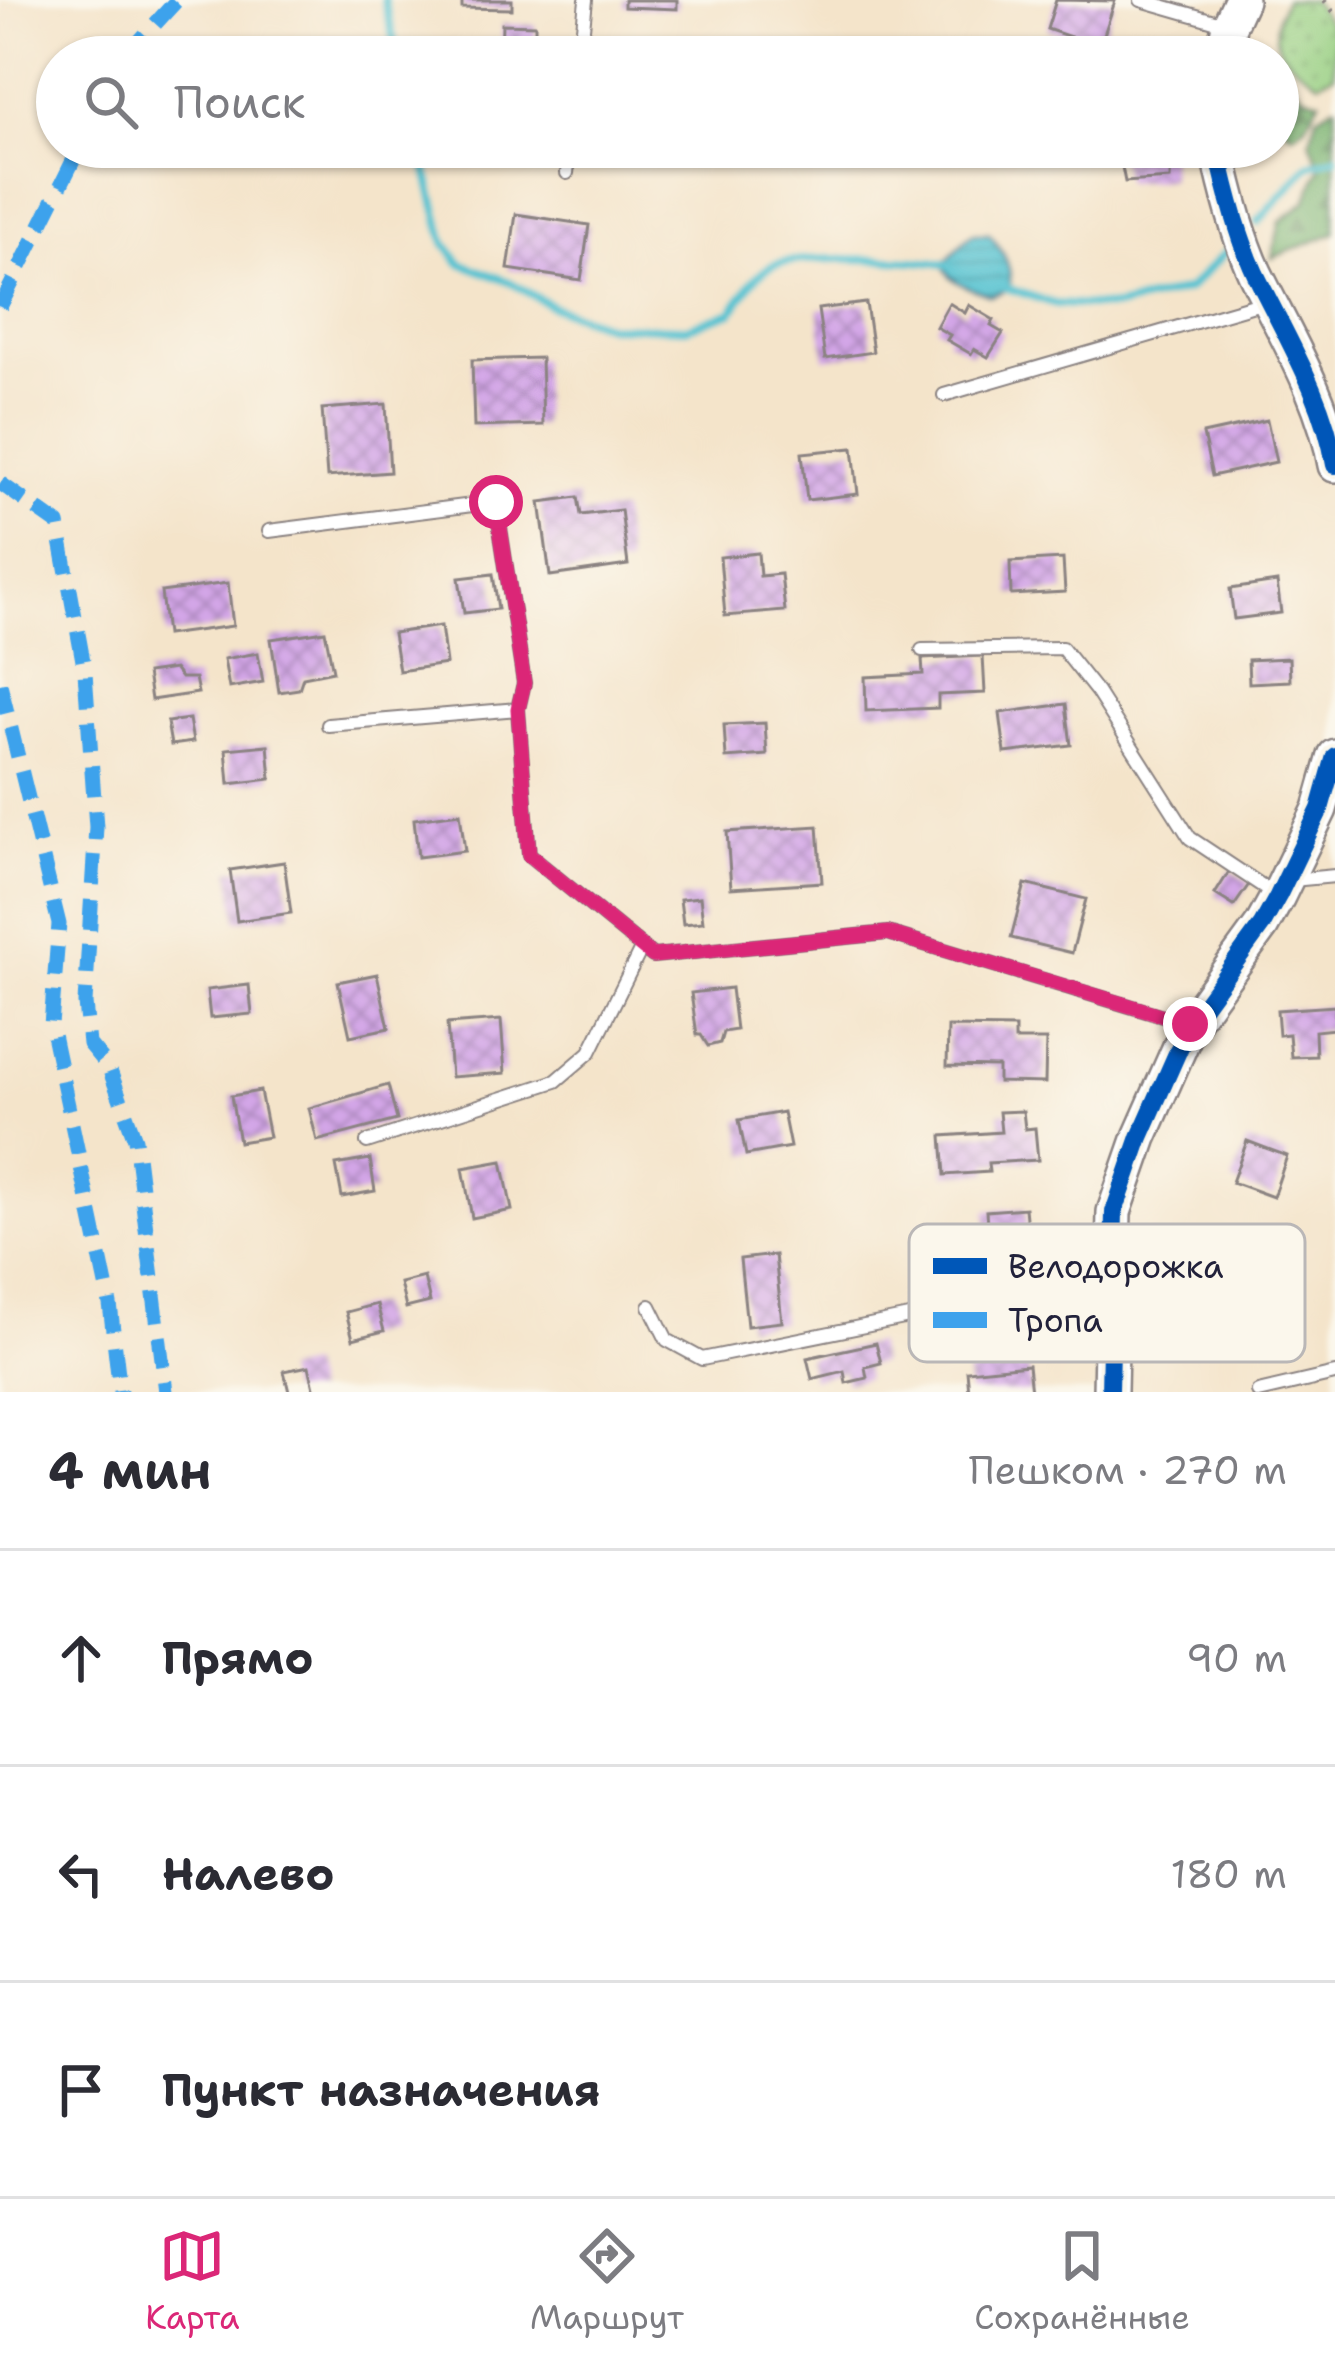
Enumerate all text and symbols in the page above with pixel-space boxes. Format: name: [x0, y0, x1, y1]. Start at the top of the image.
search box: [36, 36, 1299, 168]
icon: search: [78, 69, 144, 135]
text: Поиск: [174, 72, 305, 132]
route start: [469, 475, 523, 529]
route end: [1163, 997, 1217, 1051]
legend: [909, 1224, 1305, 1362]
text: Велодорожка: [1008, 1244, 1223, 1289]
text: Тропа: [1008, 1298, 1103, 1343]
text: 4 мин: [48, 1436, 212, 1504]
text: Пешком · 270 m: [969, 1444, 1287, 1496]
icon: ahead: [48, 1625, 114, 1691]
text: Прямо: [162, 1628, 313, 1688]
text: 90 m: [1186, 1632, 1287, 1684]
icon: left: [48, 1841, 114, 1907]
text: Налево: [162, 1844, 335, 1904]
text: 180 m: [1171, 1848, 1287, 1900]
icon: arrive: [48, 2057, 114, 2123]
text: Пункт назначения: [162, 2060, 601, 2120]
tab: Карта: [145, 2223, 240, 2340]
tab: Маршрут: [530, 2223, 684, 2340]
tab: Сохранённые: [974, 2223, 1190, 2340]

